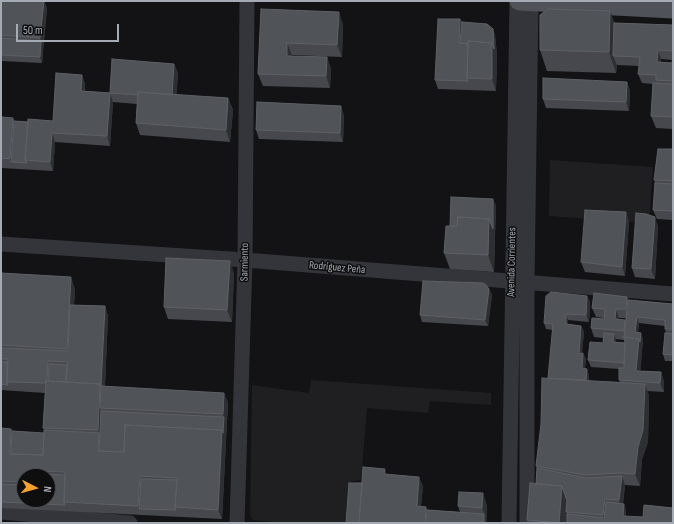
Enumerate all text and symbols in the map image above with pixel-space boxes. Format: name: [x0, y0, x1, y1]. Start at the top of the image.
scale bar: [18, 16, 121, 42]
text: 50 m: [23, 23, 43, 38]
street label: Avenida Corrientes: [505, 227, 519, 297]
street label: Sarmiento: [238, 243, 252, 281]
street label: Rodríguez Peña: [308, 259, 366, 277]
north arrow: [16, 468, 56, 508]
text: N: [41, 486, 54, 493]

